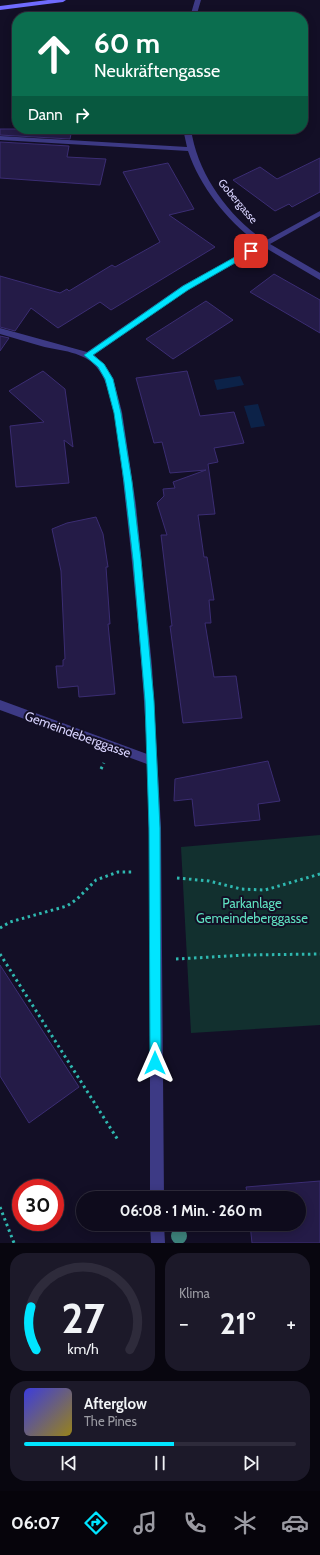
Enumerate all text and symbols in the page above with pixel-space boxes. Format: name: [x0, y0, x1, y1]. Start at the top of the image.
text: 60 m: [94, 26, 160, 60]
icon: ahead: [28, 28, 80, 80]
text: Neukräftengasse: [94, 60, 220, 82]
icon: right: [71, 104, 93, 126]
text: Dann: [28, 106, 63, 124]
street label: Gobergasse: [215, 176, 261, 226]
pin: [234, 234, 268, 268]
icon: arrive: [240, 240, 262, 262]
street label: Gemeindeberggasse: [23, 707, 134, 761]
park label: Parkanlage Gemeindeberggasse: [196, 895, 308, 926]
position arrow: [134, 1042, 176, 1084]
speed limit sign: 30: [12, 1179, 64, 1231]
text: 06:08 · 1 Min. · 260 m: [120, 1202, 262, 1220]
text: Klima: [179, 1285, 210, 1301]
text: 27: [61, 1293, 104, 1343]
text: 21°: [220, 1305, 255, 1342]
text: −: [179, 1310, 189, 1337]
text: +: [286, 1310, 296, 1337]
text: km/h: [67, 1340, 98, 1358]
text: Afterglow: [84, 1395, 147, 1413]
text: The Pines: [84, 1413, 137, 1429]
icon: previous: [58, 1452, 80, 1474]
icon: pause: [149, 1452, 171, 1474]
icon: next: [240, 1452, 262, 1474]
icon: directions: [82, 1509, 110, 1537]
icon: music: [131, 1509, 159, 1537]
icon: phone: [181, 1509, 209, 1537]
icon: climate: [231, 1509, 259, 1537]
icon: car: [281, 1509, 309, 1537]
text: 06:07: [11, 1512, 60, 1534]

